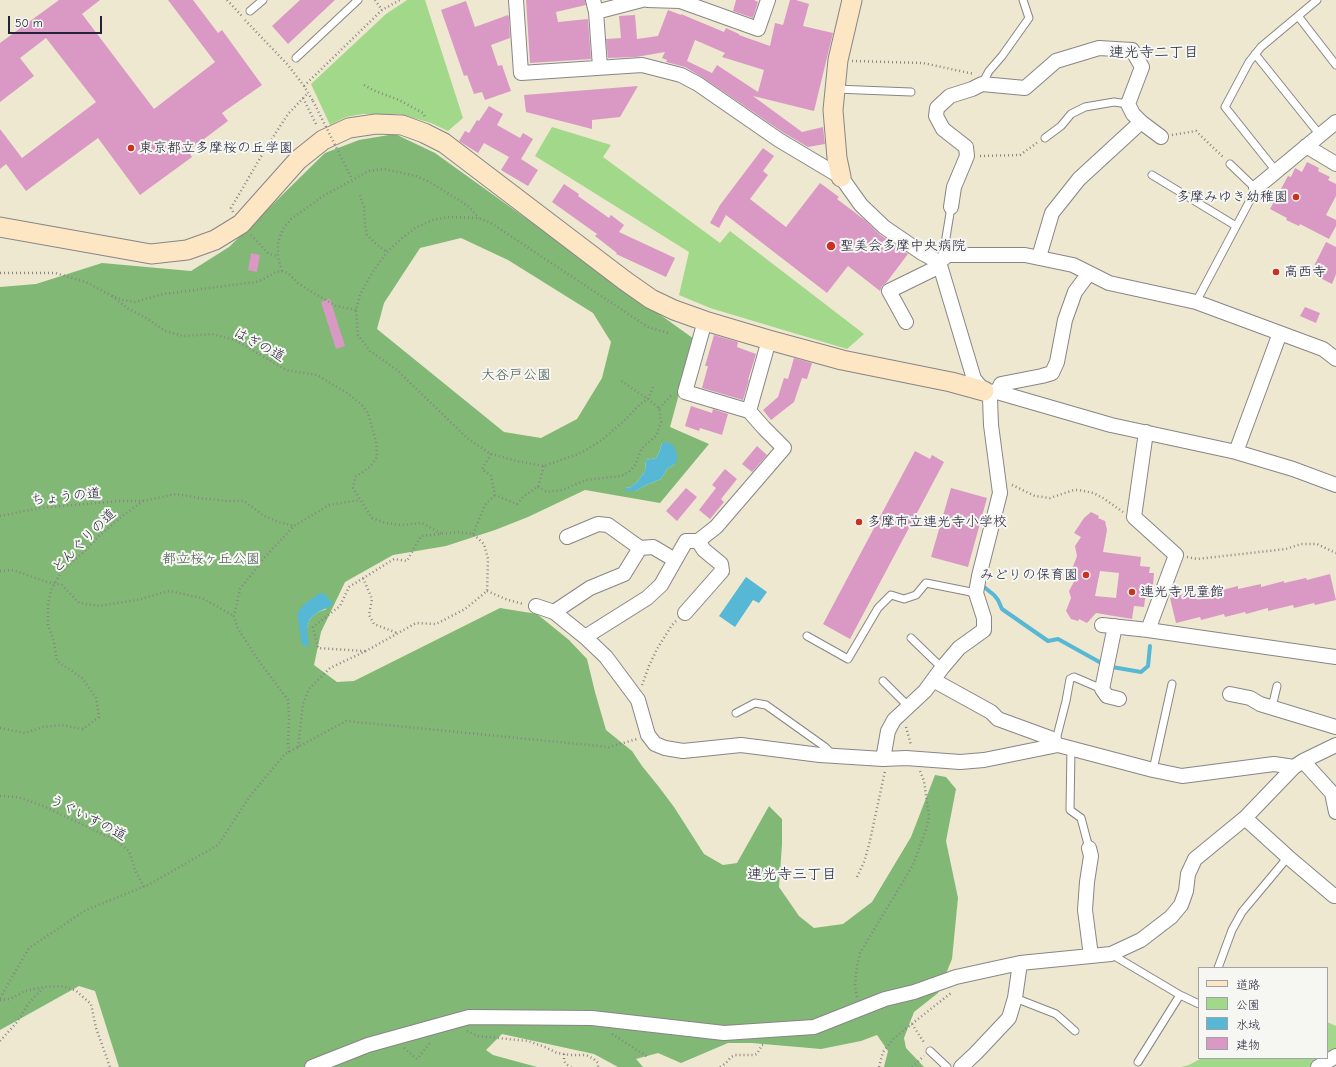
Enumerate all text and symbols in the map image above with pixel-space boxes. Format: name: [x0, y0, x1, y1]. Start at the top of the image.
scale bar: [10, 8, 104, 34]
text: 50 m: [15, 16, 43, 30]
district label: 連光寺二丁目: [1109, 44, 1199, 62]
place label: 東京都立多摩桜の丘学園: [139, 140, 293, 156]
marker: 東京都立多摩桜の丘学園: [126, 143, 136, 153]
place label: 多摩みゆき幼稚園: [1176, 189, 1288, 205]
marker: 多摩みゆき幼稚園: [1291, 192, 1301, 202]
place label: 聖美会多摩中央病院: [840, 238, 966, 254]
marker: 聖美会多摩中央病院: [825, 240, 837, 252]
place label: 高西寺: [1284, 264, 1326, 280]
marker: 高西寺: [1271, 267, 1281, 277]
street label: はぎの道: [230, 324, 288, 366]
park label: 大谷戸公園: [481, 367, 551, 383]
street label: ちょうの道: [30, 485, 102, 509]
street label: どんぐりの道: [48, 505, 120, 577]
place label: 多摩市立連光寺小学校: [867, 514, 1007, 530]
marker: 多摩市立連光寺小学校: [854, 517, 864, 527]
park label: 都立桜ヶ丘公園: [162, 551, 260, 567]
place label: みどりの保育園: [980, 567, 1078, 583]
marker: みどりの保育園: [1081, 570, 1091, 580]
place label: 連光寺児童館: [1140, 584, 1224, 600]
marker: 連光寺児童館: [1127, 587, 1137, 597]
street label: うぐいすの道: [47, 791, 129, 845]
district label: 連光寺三丁目: [747, 866, 837, 884]
legend: [1198, 967, 1328, 1059]
text: 道路: [1236, 978, 1260, 992]
text: 公園: [1236, 998, 1260, 1012]
text: 水域: [1236, 1018, 1260, 1032]
text: 建物: [1236, 1038, 1260, 1052]

